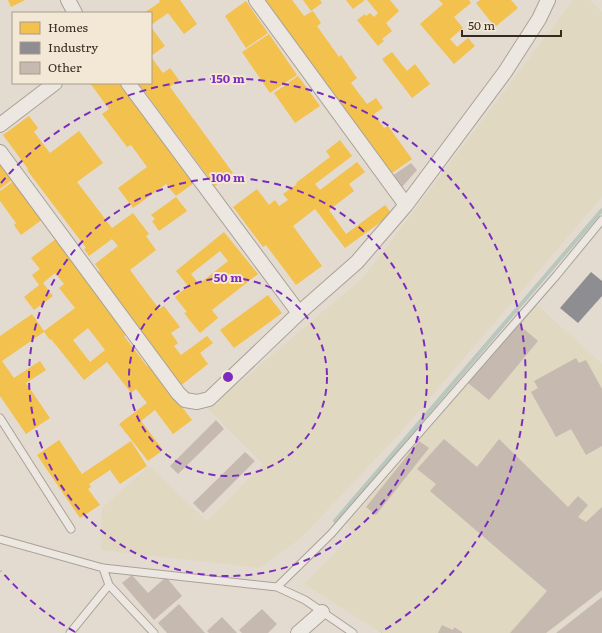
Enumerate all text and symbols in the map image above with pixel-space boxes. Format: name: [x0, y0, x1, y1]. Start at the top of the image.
legend: [12, 12, 152, 84]
scale bar: [462, 12, 561, 38]
text: 50 m: [468, 16, 495, 34]
text: Homes: [48, 18, 88, 36]
text: Industry: [48, 38, 98, 56]
text: Other: [48, 58, 82, 76]
text: 150 m: [211, 69, 245, 87]
text: 100 m: [211, 168, 245, 186]
text: 50 m: [214, 268, 242, 286]
centre of rings: [221, 370, 235, 384]

